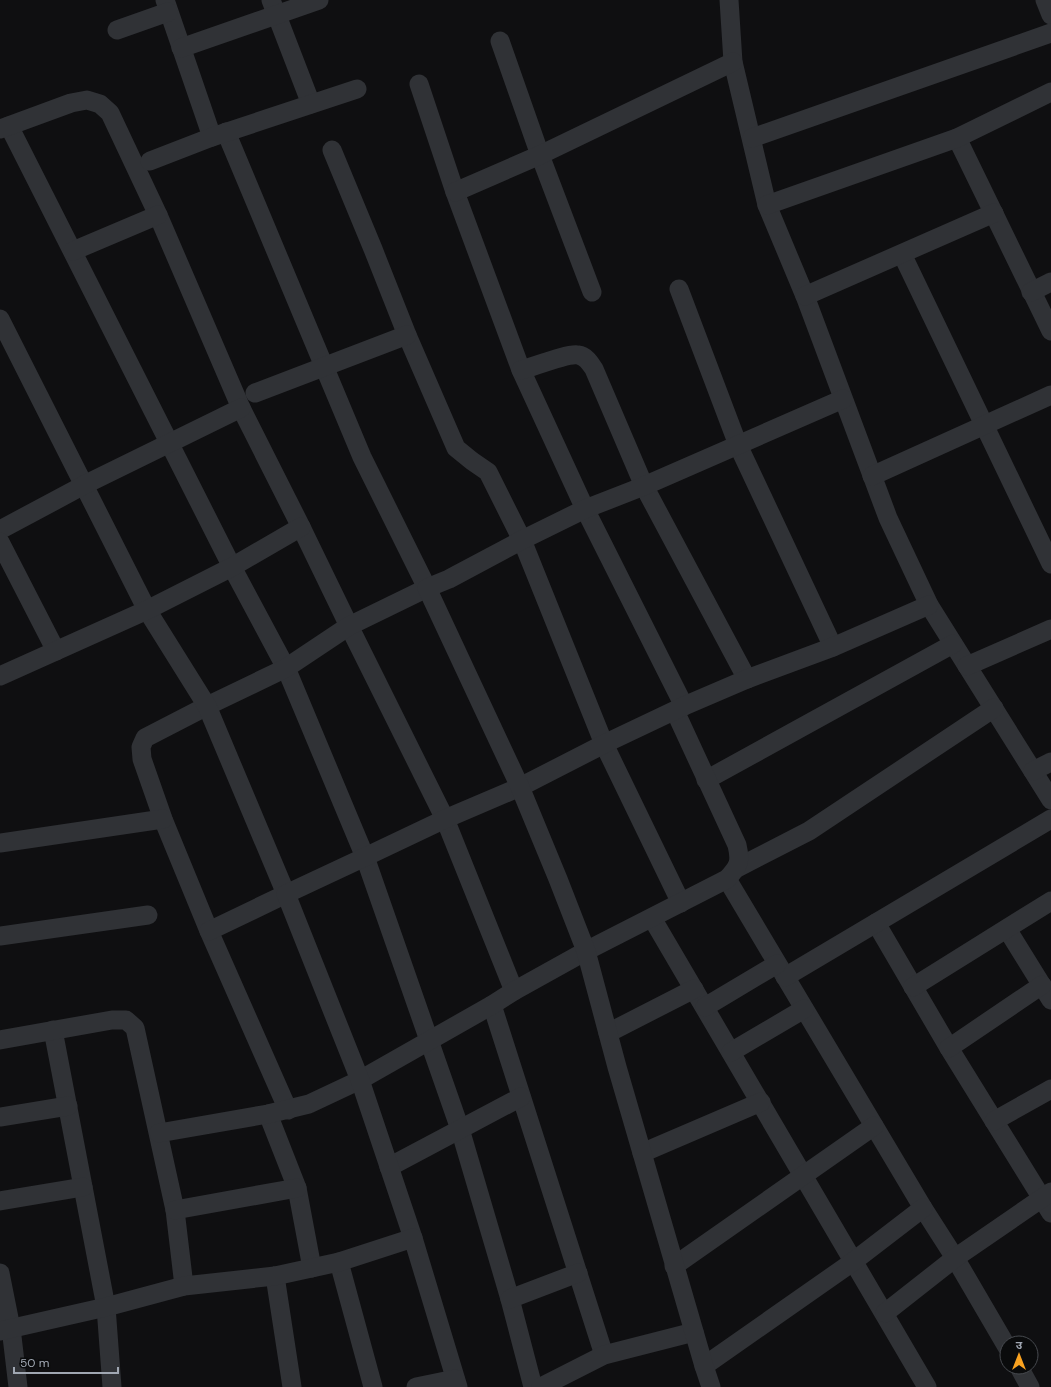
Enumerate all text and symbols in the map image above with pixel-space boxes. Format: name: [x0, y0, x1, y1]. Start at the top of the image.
north arrow: [999, 1335, 1039, 1375]
text: उ: [1016, 1338, 1023, 1352]
scale bar: [14, 1349, 118, 1375]
text: 50 m: [20, 1355, 49, 1371]

